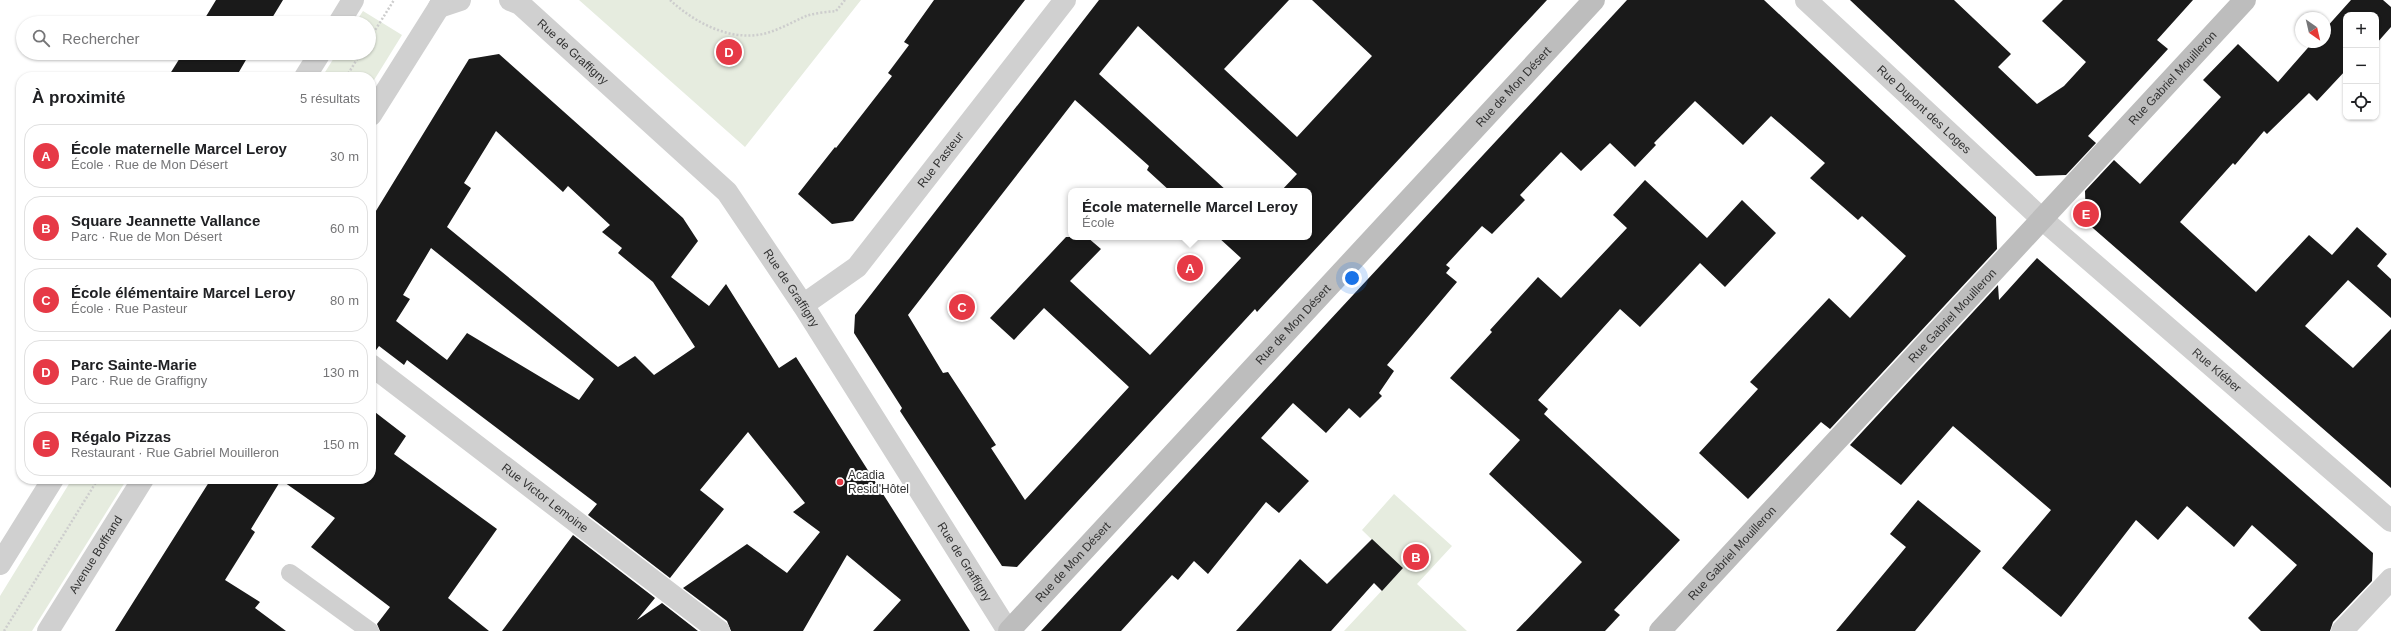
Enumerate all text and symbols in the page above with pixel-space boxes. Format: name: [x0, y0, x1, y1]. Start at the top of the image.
north arrow: [2295, 12, 2331, 48]
map controls: [2343, 12, 2379, 120]
button: +: [2343, 12, 2379, 48]
search box: [16, 16, 376, 60]
street label: Rue de Graffigny: [534, 16, 611, 88]
icon: search: [30, 27, 52, 49]
street label: Rue Gabriel Mouilleron: [2126, 28, 2220, 128]
text: Rechercher: [62, 30, 140, 47]
pin: D: [716, 37, 742, 67]
street label: Rue de Mon Désert: [1473, 43, 1554, 130]
button: −: [2343, 48, 2379, 84]
street label: Rue Dupont des Loges: [1874, 63, 1974, 156]
button: locate: [2343, 84, 2379, 120]
text: À proximité: [32, 88, 126, 107]
text: 5 résultats: [300, 91, 360, 106]
street label: Rue Pasteur: [915, 129, 967, 190]
text: École maternelle Marcel Leroy: [71, 140, 287, 157]
text: A: [41, 149, 51, 164]
text: 30 m: [330, 149, 359, 164]
text: École · Rue de Mon Désert: [71, 157, 228, 172]
popup: [1068, 188, 1312, 240]
text: École maternelle Marcel Leroy: [1082, 198, 1298, 215]
pin: E: [2073, 199, 2099, 229]
text: Square Jeannette Vallance: [71, 212, 260, 229]
text: École: [1082, 215, 1115, 230]
text: B: [41, 221, 51, 236]
text: 60 m: [330, 221, 359, 236]
text: Parc · Rue de Mon Désert: [71, 229, 222, 244]
street label: Rue de Graffigny: [760, 246, 822, 330]
pin: A: [1177, 253, 1203, 283]
street label: Rue Gabriel Mouilleron: [1905, 266, 1999, 366]
your location: [1342, 268, 1362, 288]
street label: Rue de Mon Désert: [1253, 281, 1334, 367]
text: École élémentaire Marcel Leroy: [71, 284, 295, 301]
pin: C: [949, 292, 975, 322]
text: C: [41, 293, 51, 308]
text: 80 m: [330, 293, 359, 308]
text: École · Rue Pasteur: [71, 301, 187, 316]
street label: Rue Kléber: [2189, 345, 2244, 395]
text: Parc Sainte-Marie: [71, 356, 197, 373]
text: D: [41, 365, 51, 380]
text: 130 m: [323, 365, 359, 380]
text: Parc · Rue de Graffigny: [71, 373, 207, 388]
text: Régalo Pizzas: [71, 428, 171, 445]
text: E: [42, 437, 50, 452]
text: 150 m: [323, 437, 359, 452]
text: Restaurant · Rue Gabriel Mouilleron: [71, 445, 279, 460]
street label: Rue Victor Lemoine: [499, 460, 591, 536]
place label: Acadia Resid'Hôtel: [848, 468, 909, 496]
marker: Acadia Resid'Hôtel: [835, 477, 845, 487]
street label: Rue Gabriel Mouilleron: [1685, 503, 1779, 603]
street label: Avenue Boffrand: [66, 513, 125, 596]
street label: Rue de Mon Désert: [1032, 519, 1114, 605]
street label: Rue de Graffigny: [934, 520, 995, 604]
pin: B: [1403, 542, 1429, 572]

